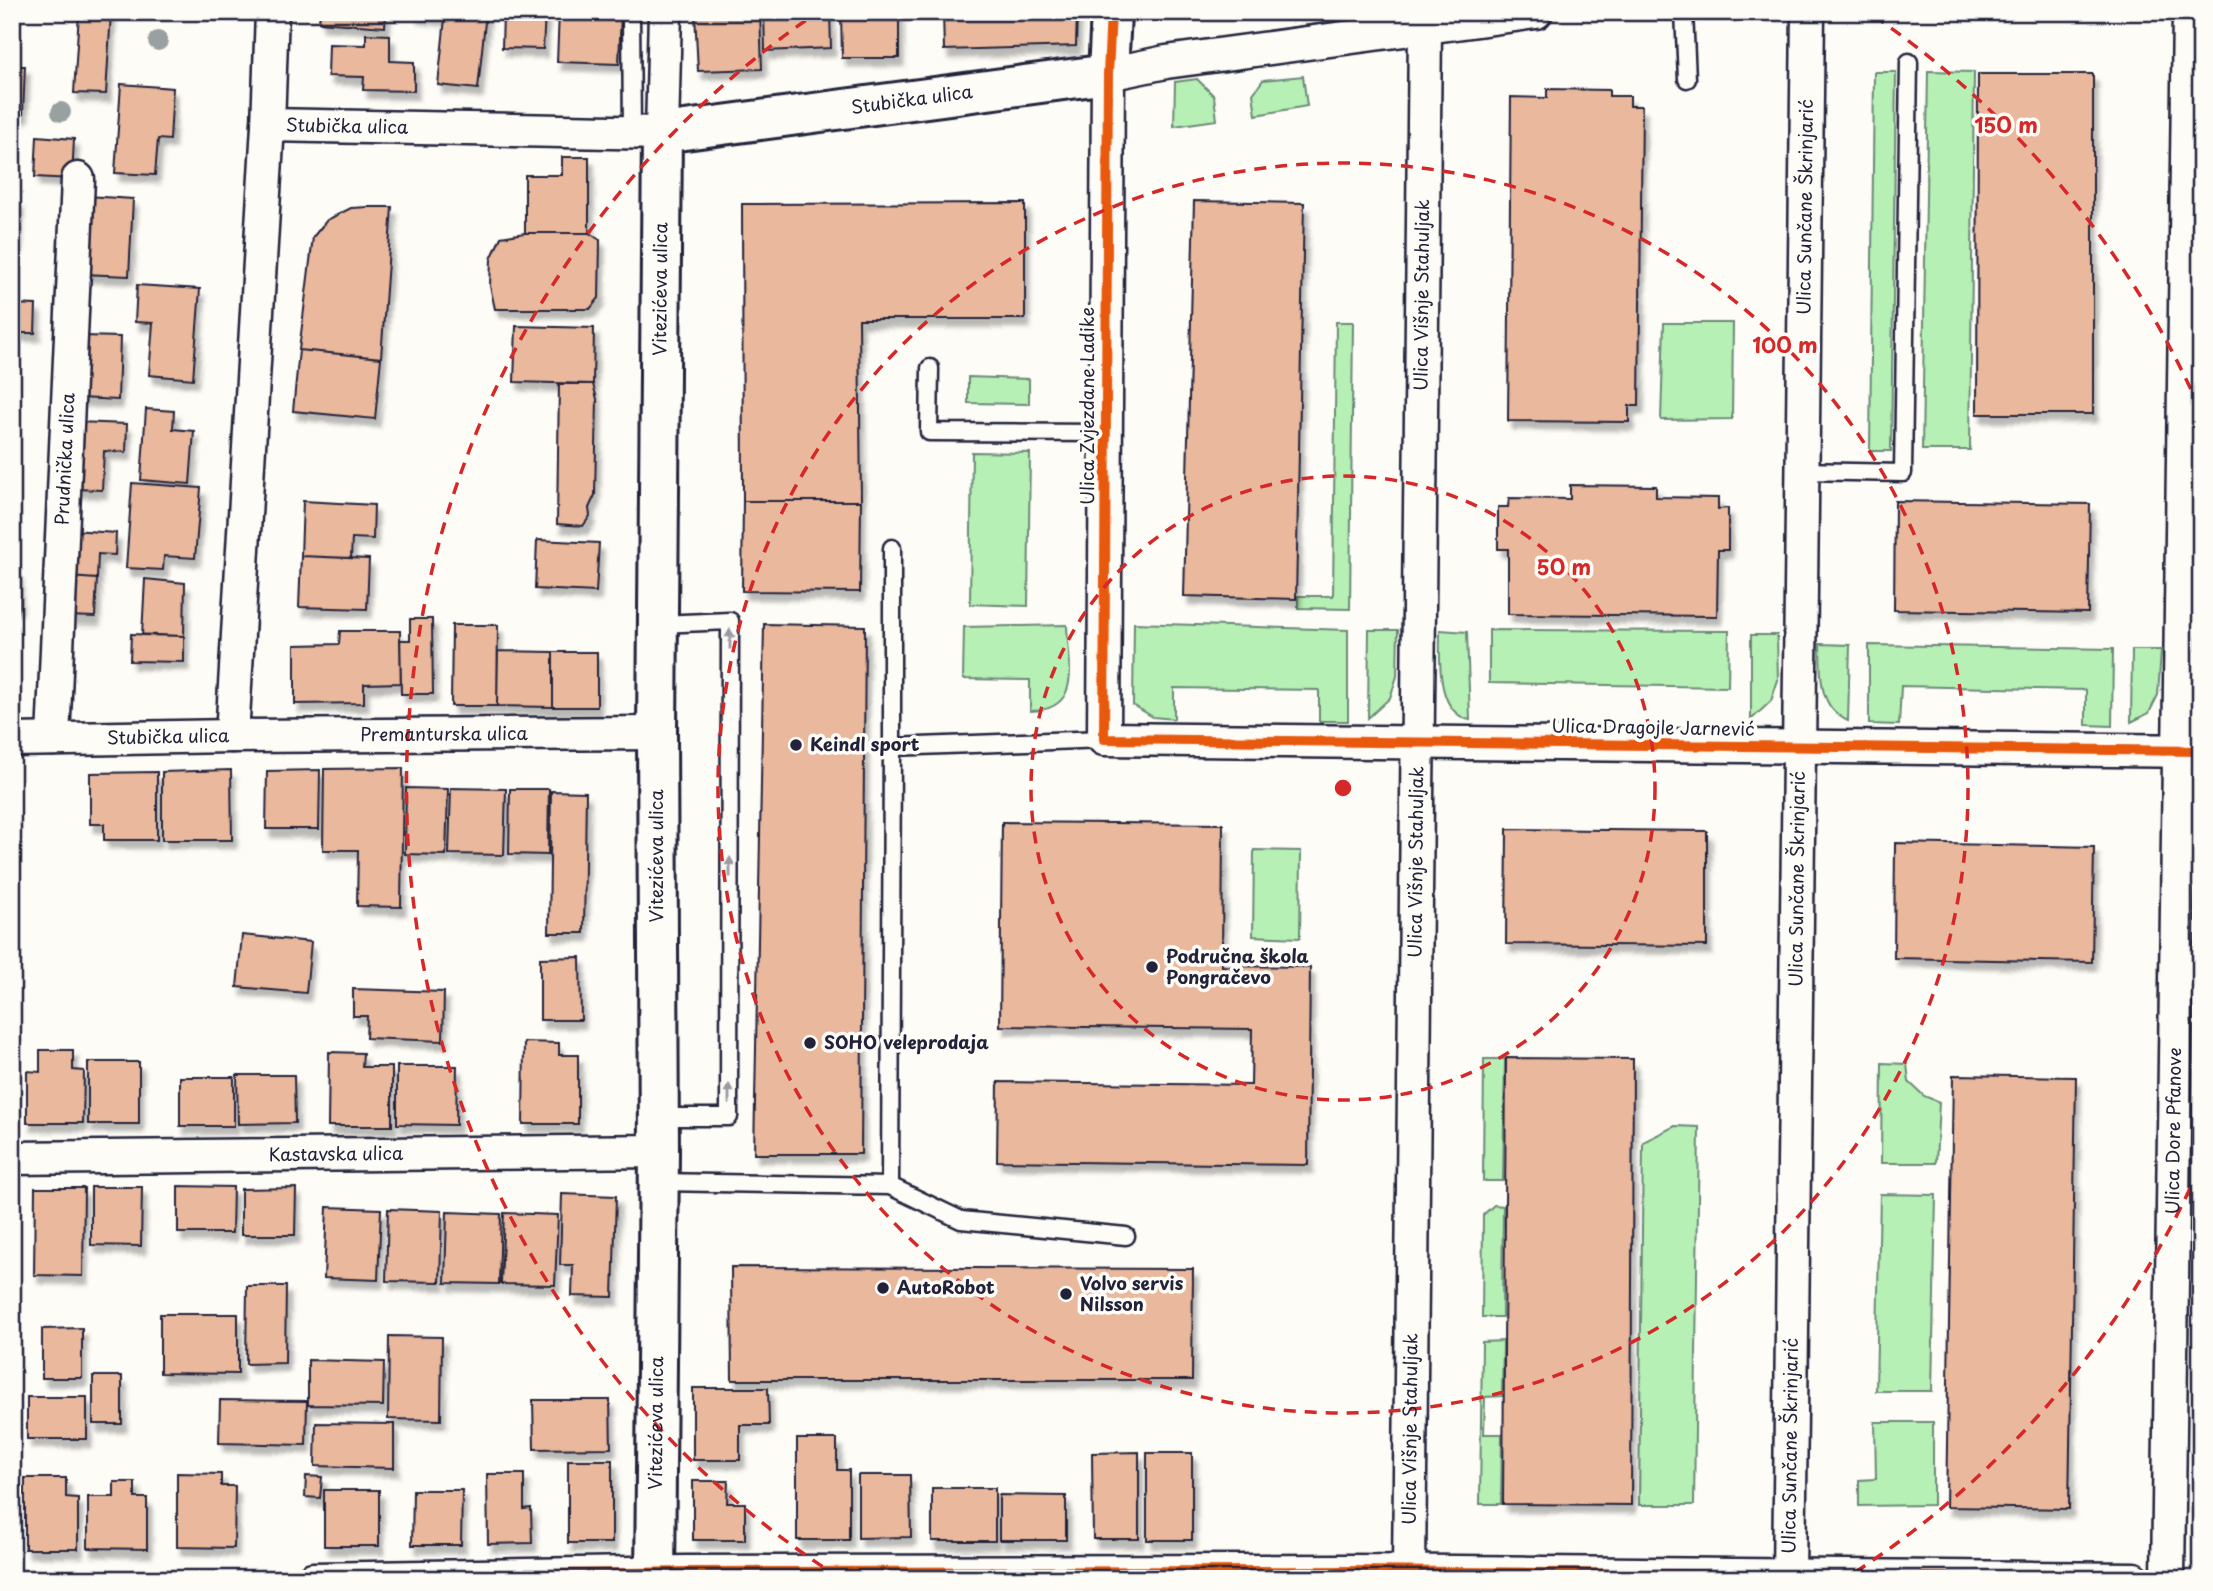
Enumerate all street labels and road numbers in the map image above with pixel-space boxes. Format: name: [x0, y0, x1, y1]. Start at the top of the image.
street label: Stubička ulica: [849, 77, 975, 120]
street label: Ulica Sunčane Škrinjarić: [1789, 99, 1819, 315]
street label: Stubička ulica: [286, 110, 409, 140]
street label: Ulica Višnje Stahuljak: [1406, 199, 1435, 391]
street label: Vitezićeva ulica: [645, 222, 673, 356]
street label: Ulica Zvjezdane Ladike: [1073, 307, 1100, 505]
street label: Prudnička ulica: [48, 392, 80, 526]
street label: Ulica Dragojle Jarnević: [1551, 711, 1755, 742]
street label: Premanturska ulica: [360, 719, 529, 747]
street label: Stubička ulica: [107, 721, 230, 750]
street label: Ulica Višnje Stahuljak: [1400, 766, 1429, 958]
street label: Ulica Sunčane Škrinjarić: [1781, 771, 1811, 987]
street label: Vitezićeva ulica: [642, 789, 669, 923]
street label: Ulica Dore Pfanove: [2158, 1047, 2187, 1215]
street label: Kastavska ulica: [269, 1139, 404, 1167]
street label: Ulica Višnje Stahuljak: [1394, 1333, 1423, 1525]
street label: Ulica Sunčane Škrinjarić: [1774, 1338, 1804, 1554]
street label: Vitezićeva ulica: [641, 1356, 669, 1490]

